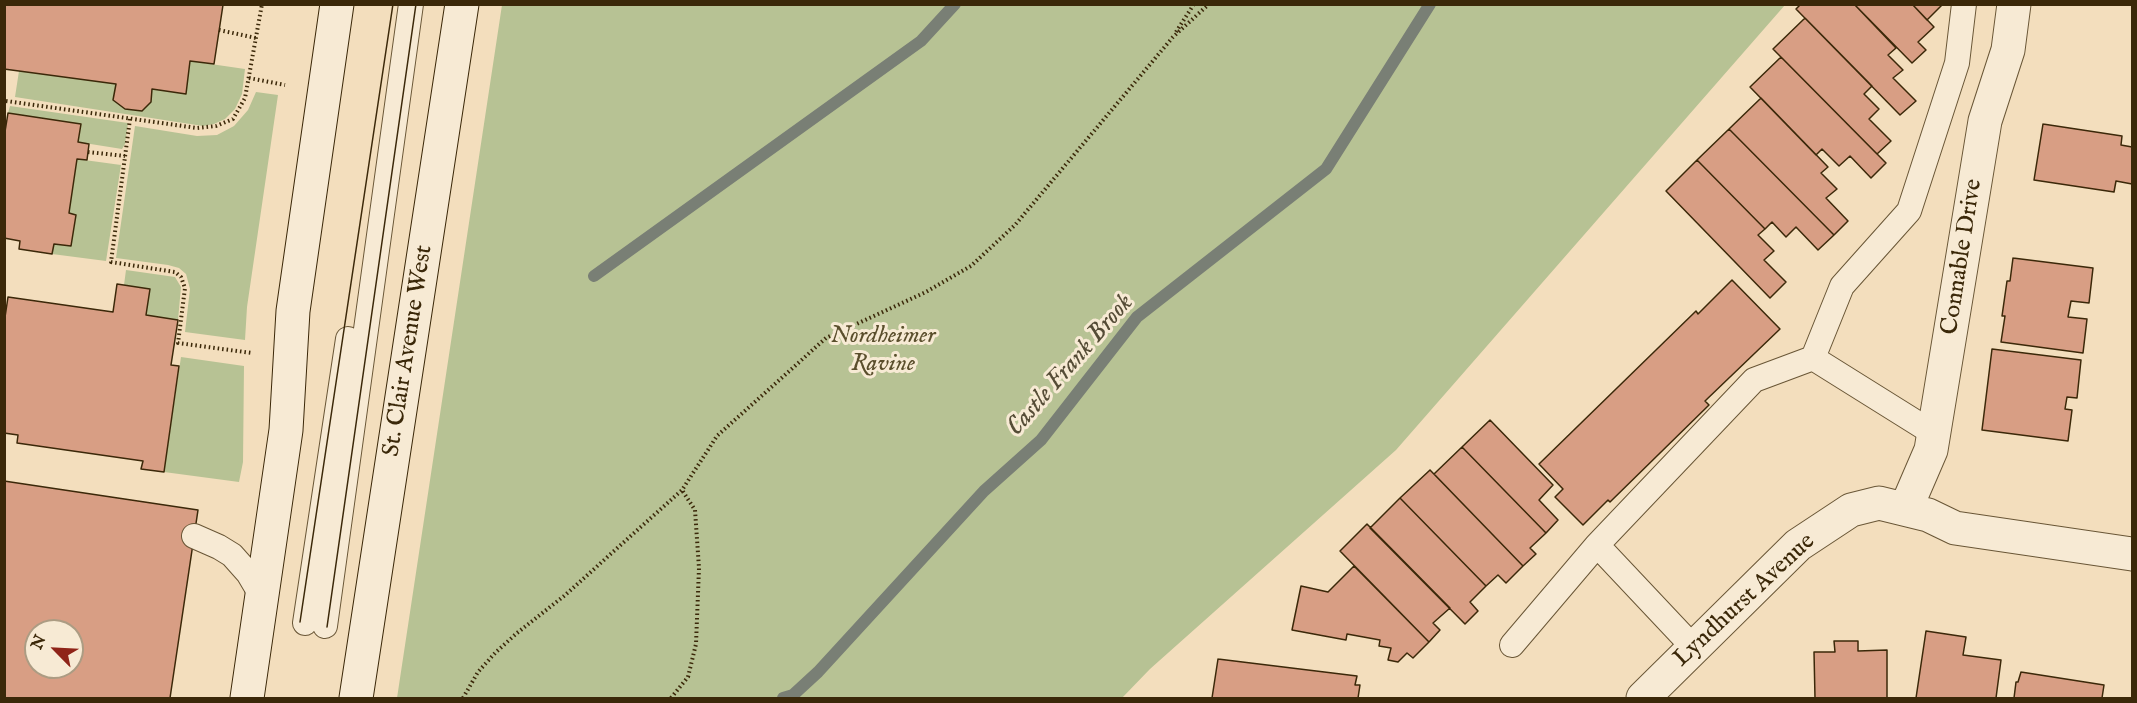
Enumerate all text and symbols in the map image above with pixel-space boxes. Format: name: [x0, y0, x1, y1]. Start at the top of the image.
street label: Connable Drive: [1936, 177, 1990, 337]
street label: St. Clair Avenue West: [378, 243, 440, 459]
water label: Castle Frank Brook: [1001, 289, 1141, 443]
park label: Nordheimer Ravine: [831, 323, 935, 379]
street label: Lyndhurst Avenue: [1668, 528, 1822, 674]
north arrow: [24, 619, 84, 679]
text: N: [27, 632, 51, 653]

